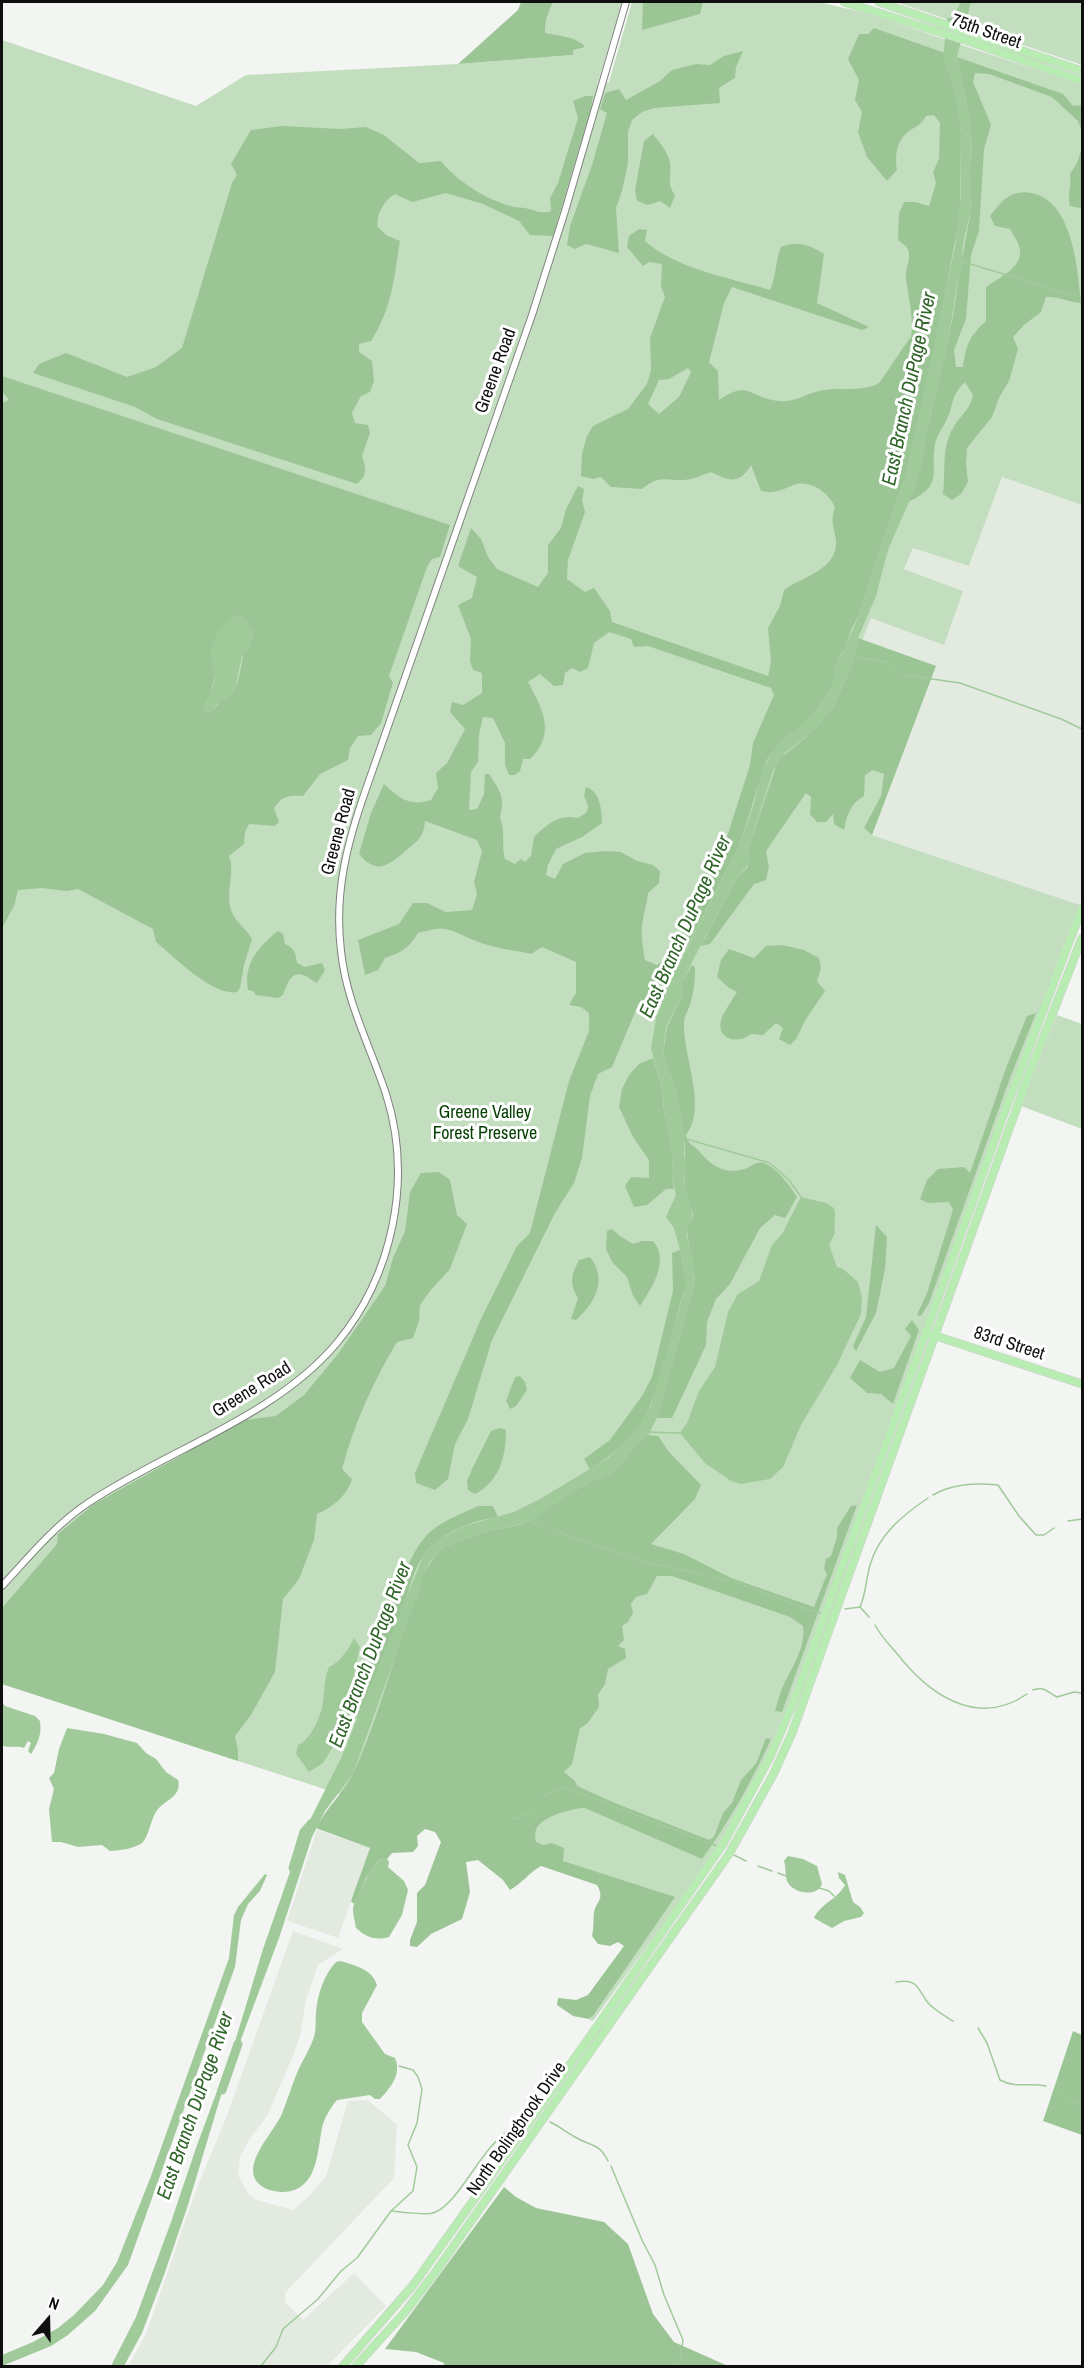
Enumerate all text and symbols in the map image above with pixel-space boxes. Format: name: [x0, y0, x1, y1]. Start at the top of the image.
street label: 75th Street: [948, 10, 1024, 54]
water label: East Branch DuPage River: [878, 290, 942, 488]
street label: Greene Road: [471, 326, 521, 416]
street label: Greene Road: [317, 786, 361, 878]
water label: East Branch DuPage River: [635, 832, 737, 1022]
park label: Greene Valley Forest Preserve: [433, 1102, 537, 1144]
street label: 83rd Street: [971, 1322, 1047, 1366]
street label: Greene Road: [209, 1357, 295, 1423]
water label: East Branch DuPage River: [325, 1559, 417, 1751]
water label: East Branch DuPage River: [153, 2009, 239, 2203]
street label: North Bolingbrook Drive: [463, 2058, 571, 2200]
north arrow: [18, 2290, 78, 2350]
text: N: [46, 2291, 62, 2315]

